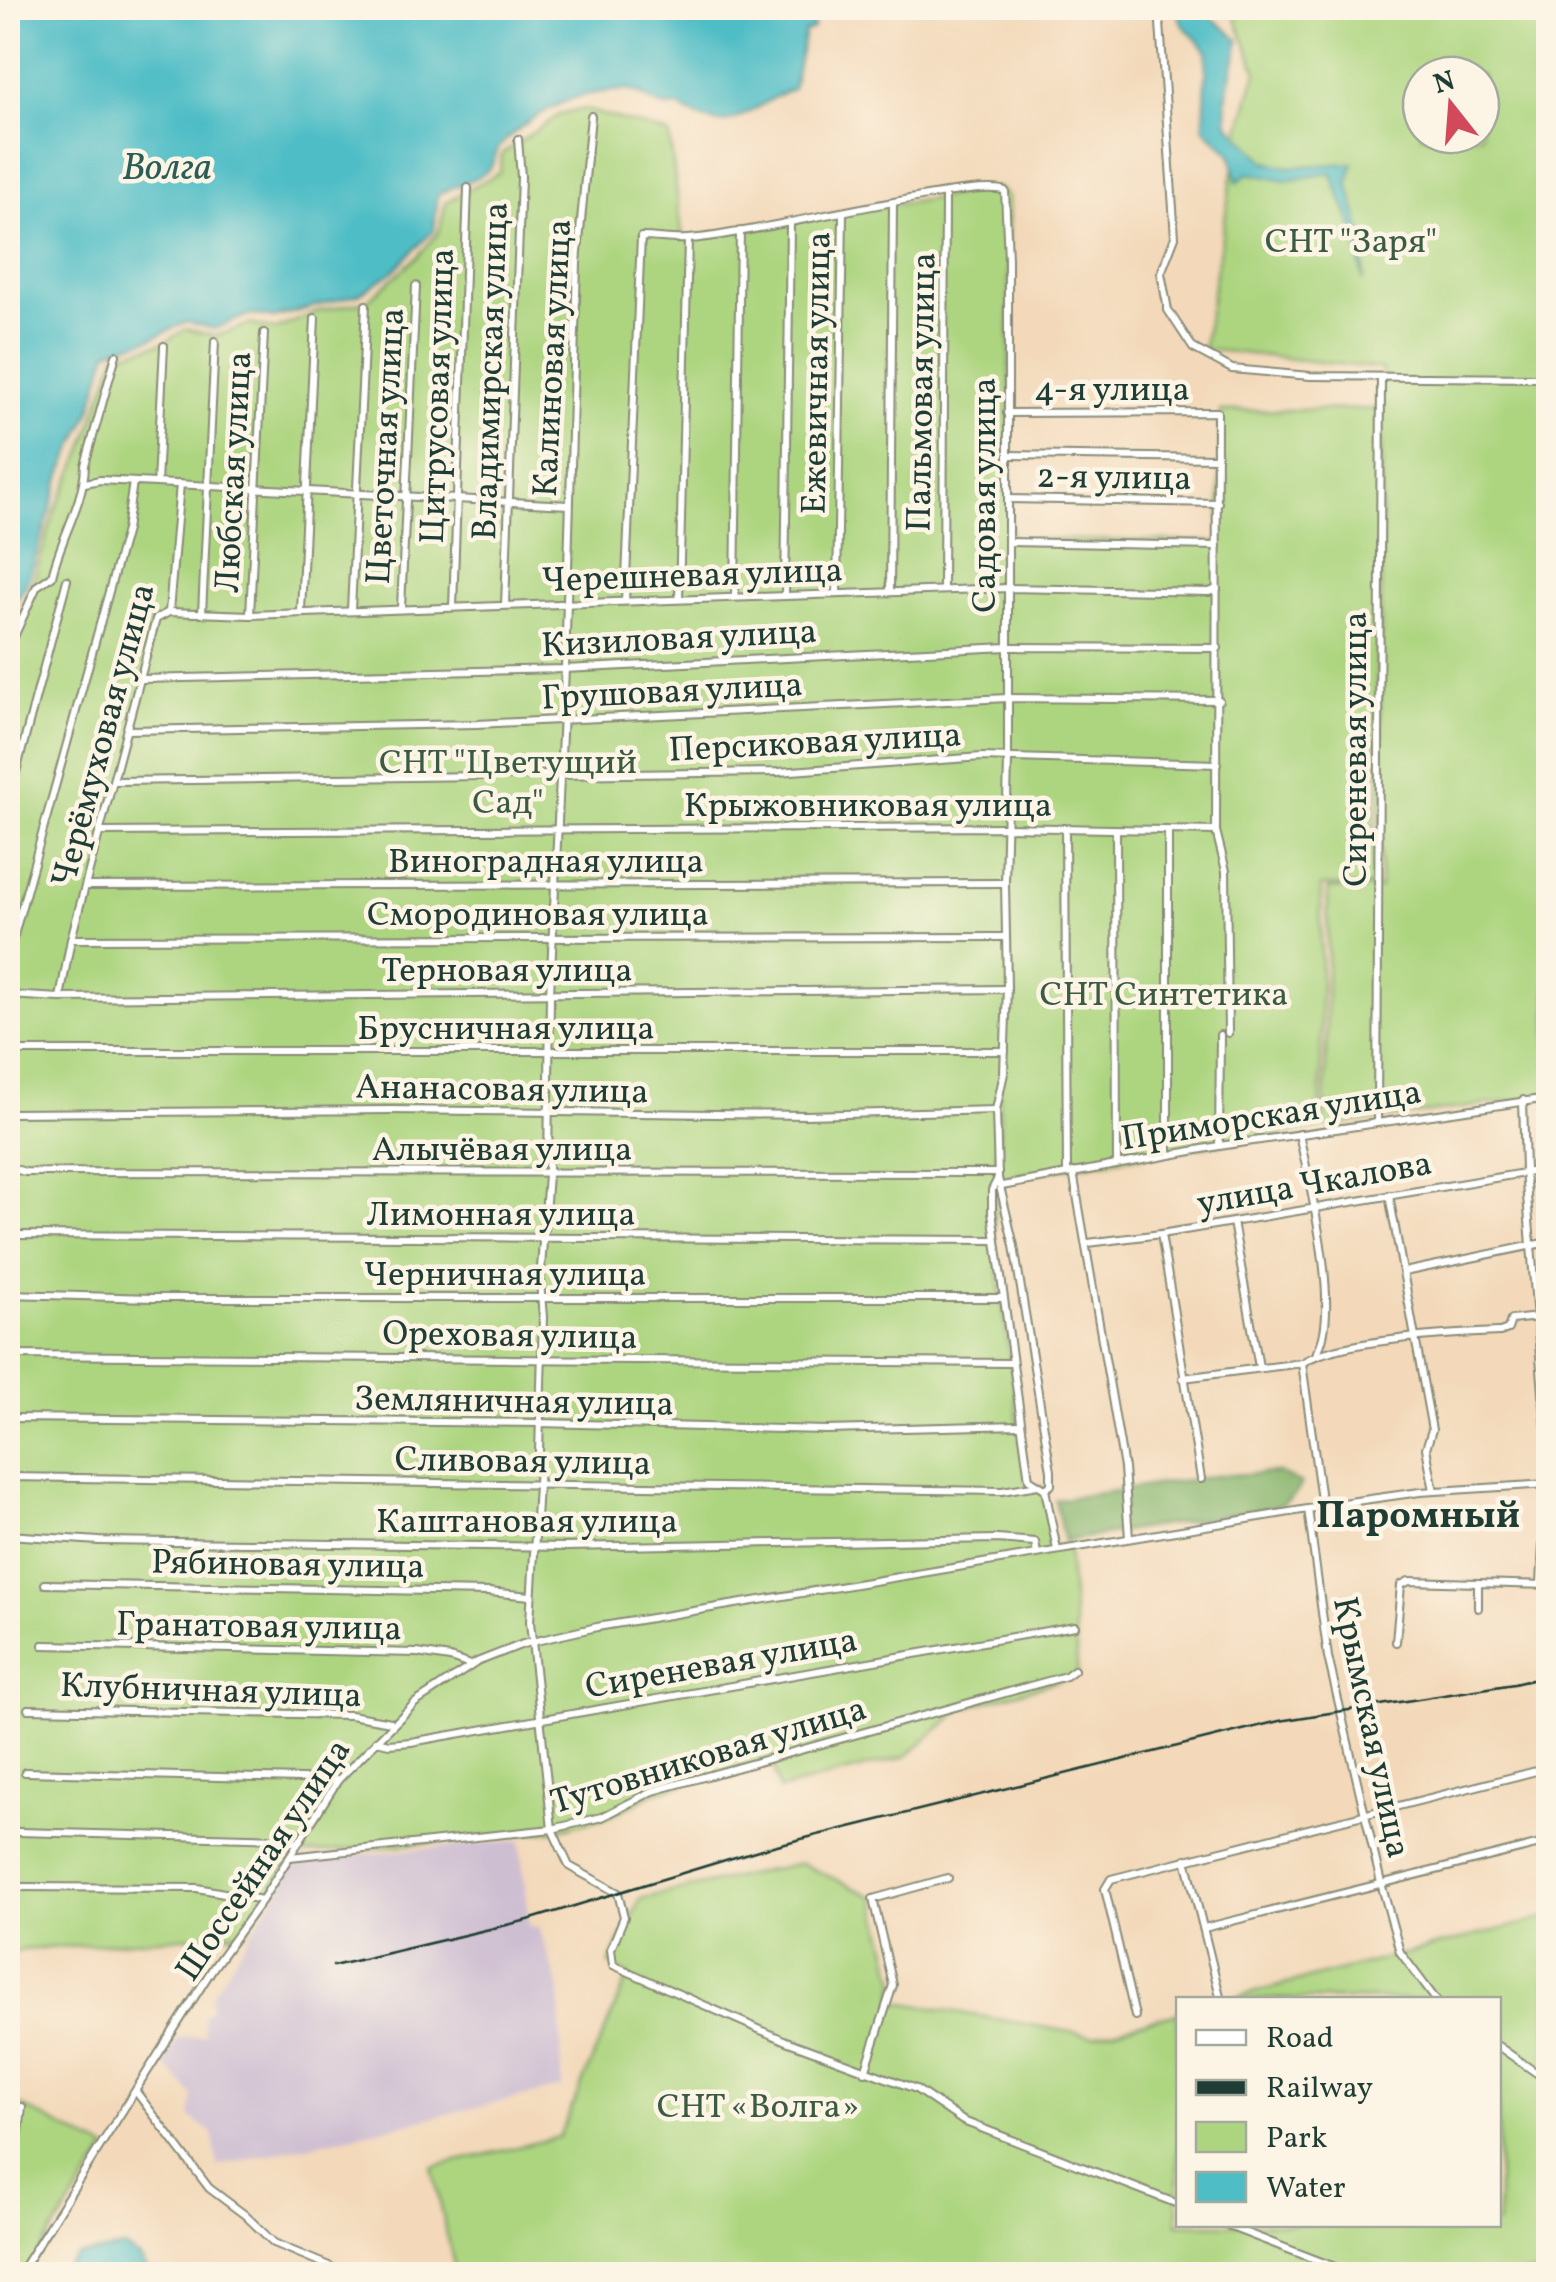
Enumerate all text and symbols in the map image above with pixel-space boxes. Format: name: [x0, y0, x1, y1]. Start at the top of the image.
north arrow: [1401, 55, 1501, 155]
text: N: [1429, 62, 1460, 105]
water label: Волга: [122, 143, 212, 196]
street label: Владимирская улица: [462, 201, 522, 541]
street label: Калиновая улица: [523, 218, 585, 498]
park label: СНТ "Заря": [1265, 219, 1437, 267]
street label: Ежевичная улица: [792, 231, 844, 515]
street label: Цитрусовая улица: [410, 248, 468, 545]
street label: Пальмовая улица: [897, 252, 949, 532]
street label: Цветочная улица: [356, 307, 418, 586]
street label: Любская улица: [205, 350, 265, 594]
street label: 4-я улица: [1034, 367, 1190, 415]
street label: Садовая улица: [962, 377, 1010, 613]
street label: 2-я улица: [1036, 454, 1192, 504]
street label: Черешневая улица: [541, 548, 844, 606]
street label: Черёмуховая улица: [41, 578, 169, 893]
street label: Кизиловая улица: [540, 609, 818, 671]
street label: Сиреневая улица: [1333, 611, 1381, 887]
street label: Грушовая улица: [540, 662, 804, 724]
street label: Персиковая улица: [668, 712, 963, 776]
park label: СНТ "Цветущий Сад": [379, 740, 637, 828]
street label: Крыжовниковая улица: [684, 783, 1052, 831]
street label: Виноградная улица: [388, 839, 704, 887]
street label: Смородиновая улица: [367, 892, 709, 940]
street label: Терновая улица: [381, 948, 633, 996]
park label: СНТ Синтетика: [1040, 972, 1288, 1020]
street label: Брусничная улица: [357, 1006, 655, 1054]
street label: Ананасовая улица: [355, 1064, 649, 1118]
street label: Приморская улица: [1118, 1070, 1425, 1164]
street label: Алычёвая улица: [372, 1127, 632, 1175]
street label: улица Чкалова: [1193, 1141, 1436, 1229]
street label: Лимонная улица: [366, 1192, 636, 1240]
street label: Черничная улица: [364, 1252, 646, 1300]
street label: Ореховая улица: [382, 1311, 638, 1363]
street label: Земляничная улица: [354, 1376, 674, 1430]
street label: Сливовая улица: [394, 1437, 652, 1489]
district label: Паромный: [1316, 1491, 1520, 1544]
street label: Каштановая улица: [376, 1499, 678, 1547]
street label: Рябиновая улица: [151, 1540, 425, 1592]
street label: Крымская улица: [1319, 1593, 1421, 1863]
street label: Гранатовая улица: [116, 1602, 402, 1654]
street label: Сиреневая улица: [582, 1617, 861, 1713]
street label: Клубничная улица: [59, 1663, 363, 1721]
street label: Тутовниковая улица: [545, 1686, 873, 1828]
street label: Шоссейная улица: [165, 1730, 364, 1992]
legend: [1176, 1997, 1501, 2227]
text: Road: [1266, 2018, 1334, 2060]
text: Railway: [1266, 2068, 1373, 2110]
park label: СНТ «Волга»: [657, 2084, 859, 2132]
text: Park: [1266, 2118, 1327, 2160]
text: Water: [1266, 2168, 1346, 2210]

